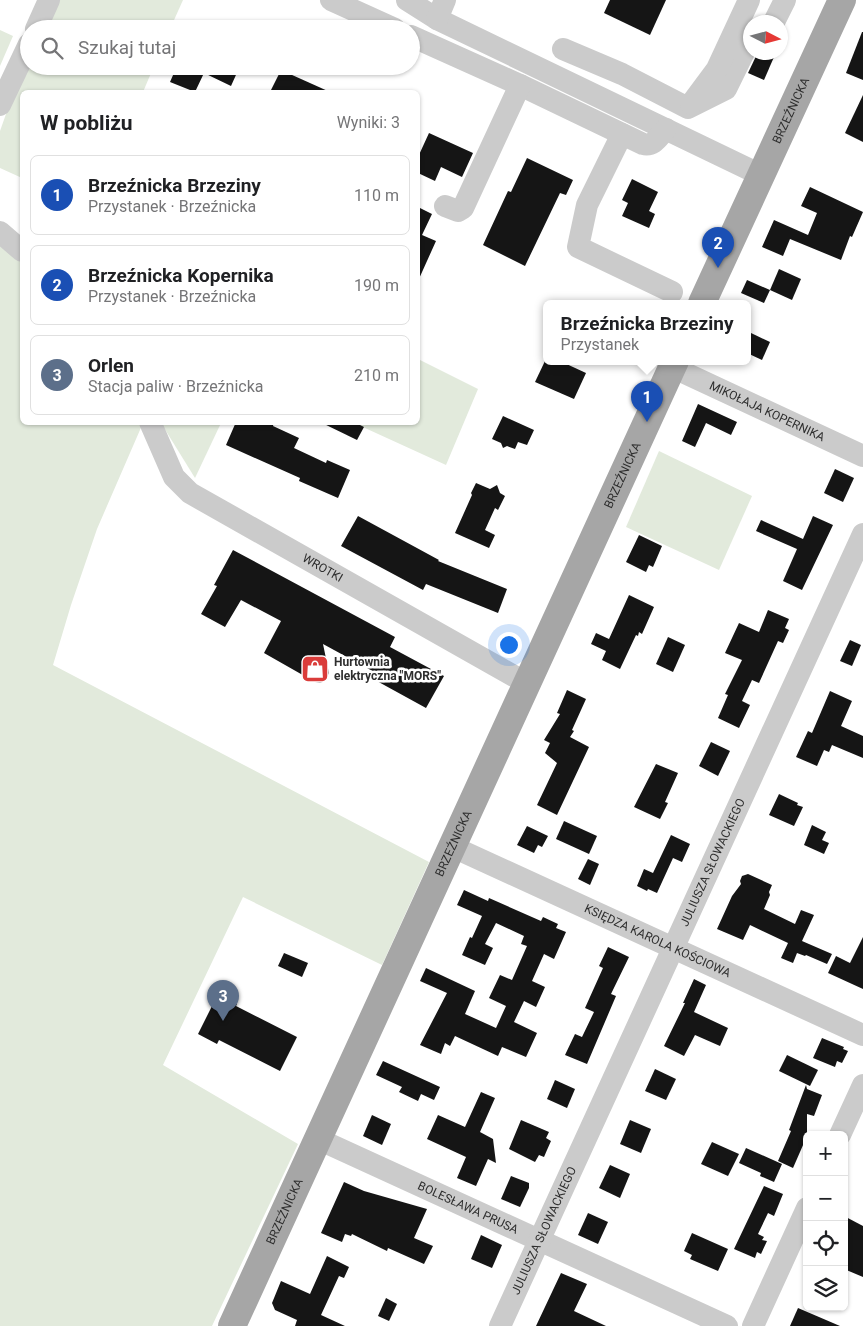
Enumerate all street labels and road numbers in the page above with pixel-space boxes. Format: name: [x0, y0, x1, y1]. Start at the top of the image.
street label: BRZEŹNICKA: [770, 75, 812, 146]
street label: MIKOŁAJA KOPERNIKA: [707, 378, 827, 444]
street label: BRZEŹNICKA: [601, 440, 644, 511]
street label: WROTKI: [300, 551, 345, 585]
street label: JULIUSZA SŁOWACKIEGO: [677, 796, 748, 928]
street label: BRZEŹNICKA: [432, 808, 475, 879]
street label: KSIĘDZA KAROLA KOŚCIOWA: [582, 901, 733, 980]
street label: JULIUSZA SŁOWACKIEGO: [508, 1164, 579, 1297]
street label: BRZEŹNICKA: [263, 1176, 306, 1247]
street label: BOLESŁAWA PRUSA: [416, 1179, 521, 1237]

